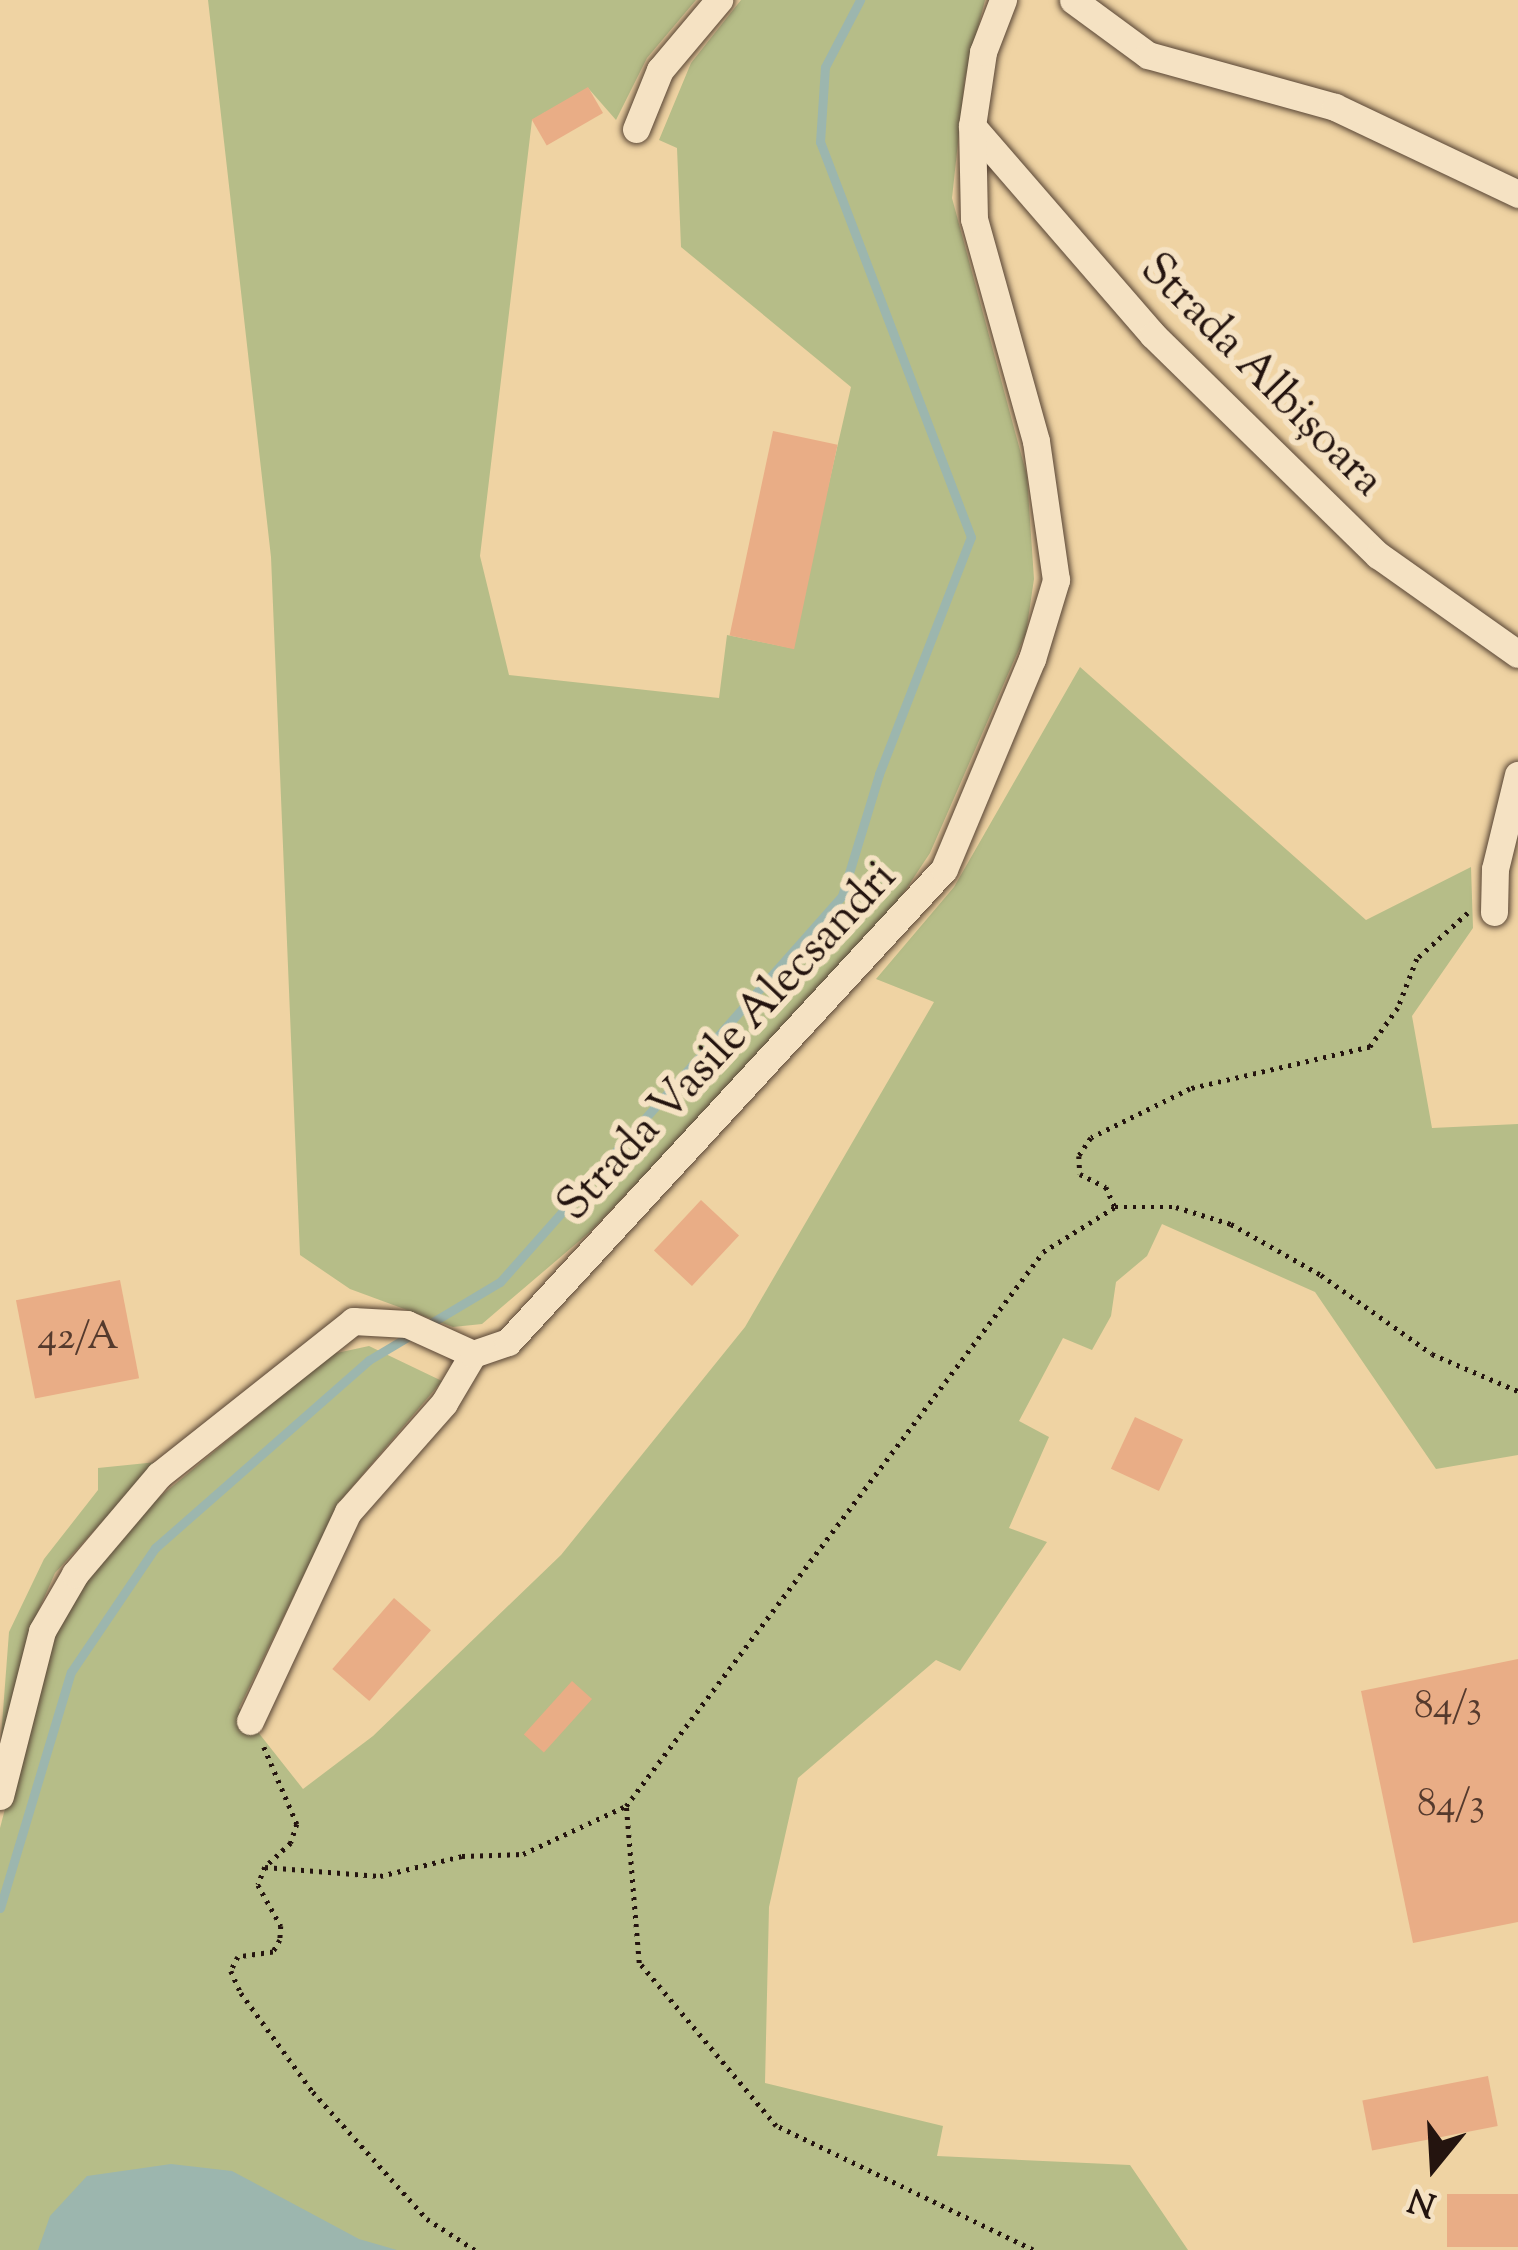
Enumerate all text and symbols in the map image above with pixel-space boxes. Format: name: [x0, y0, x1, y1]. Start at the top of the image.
street label: Strada Albișoara: [1127, 244, 1393, 510]
street label: Strada Vasile Alecsandri: [548, 852, 910, 1234]
house number: 42/A: [37, 1316, 119, 1362]
house number: 84/3: [1414, 1685, 1482, 1731]
house number: 84/3: [1417, 1783, 1485, 1829]
north arrow: [1374, 2106, 1494, 2226]
text: N: [1403, 2173, 1443, 2227]

